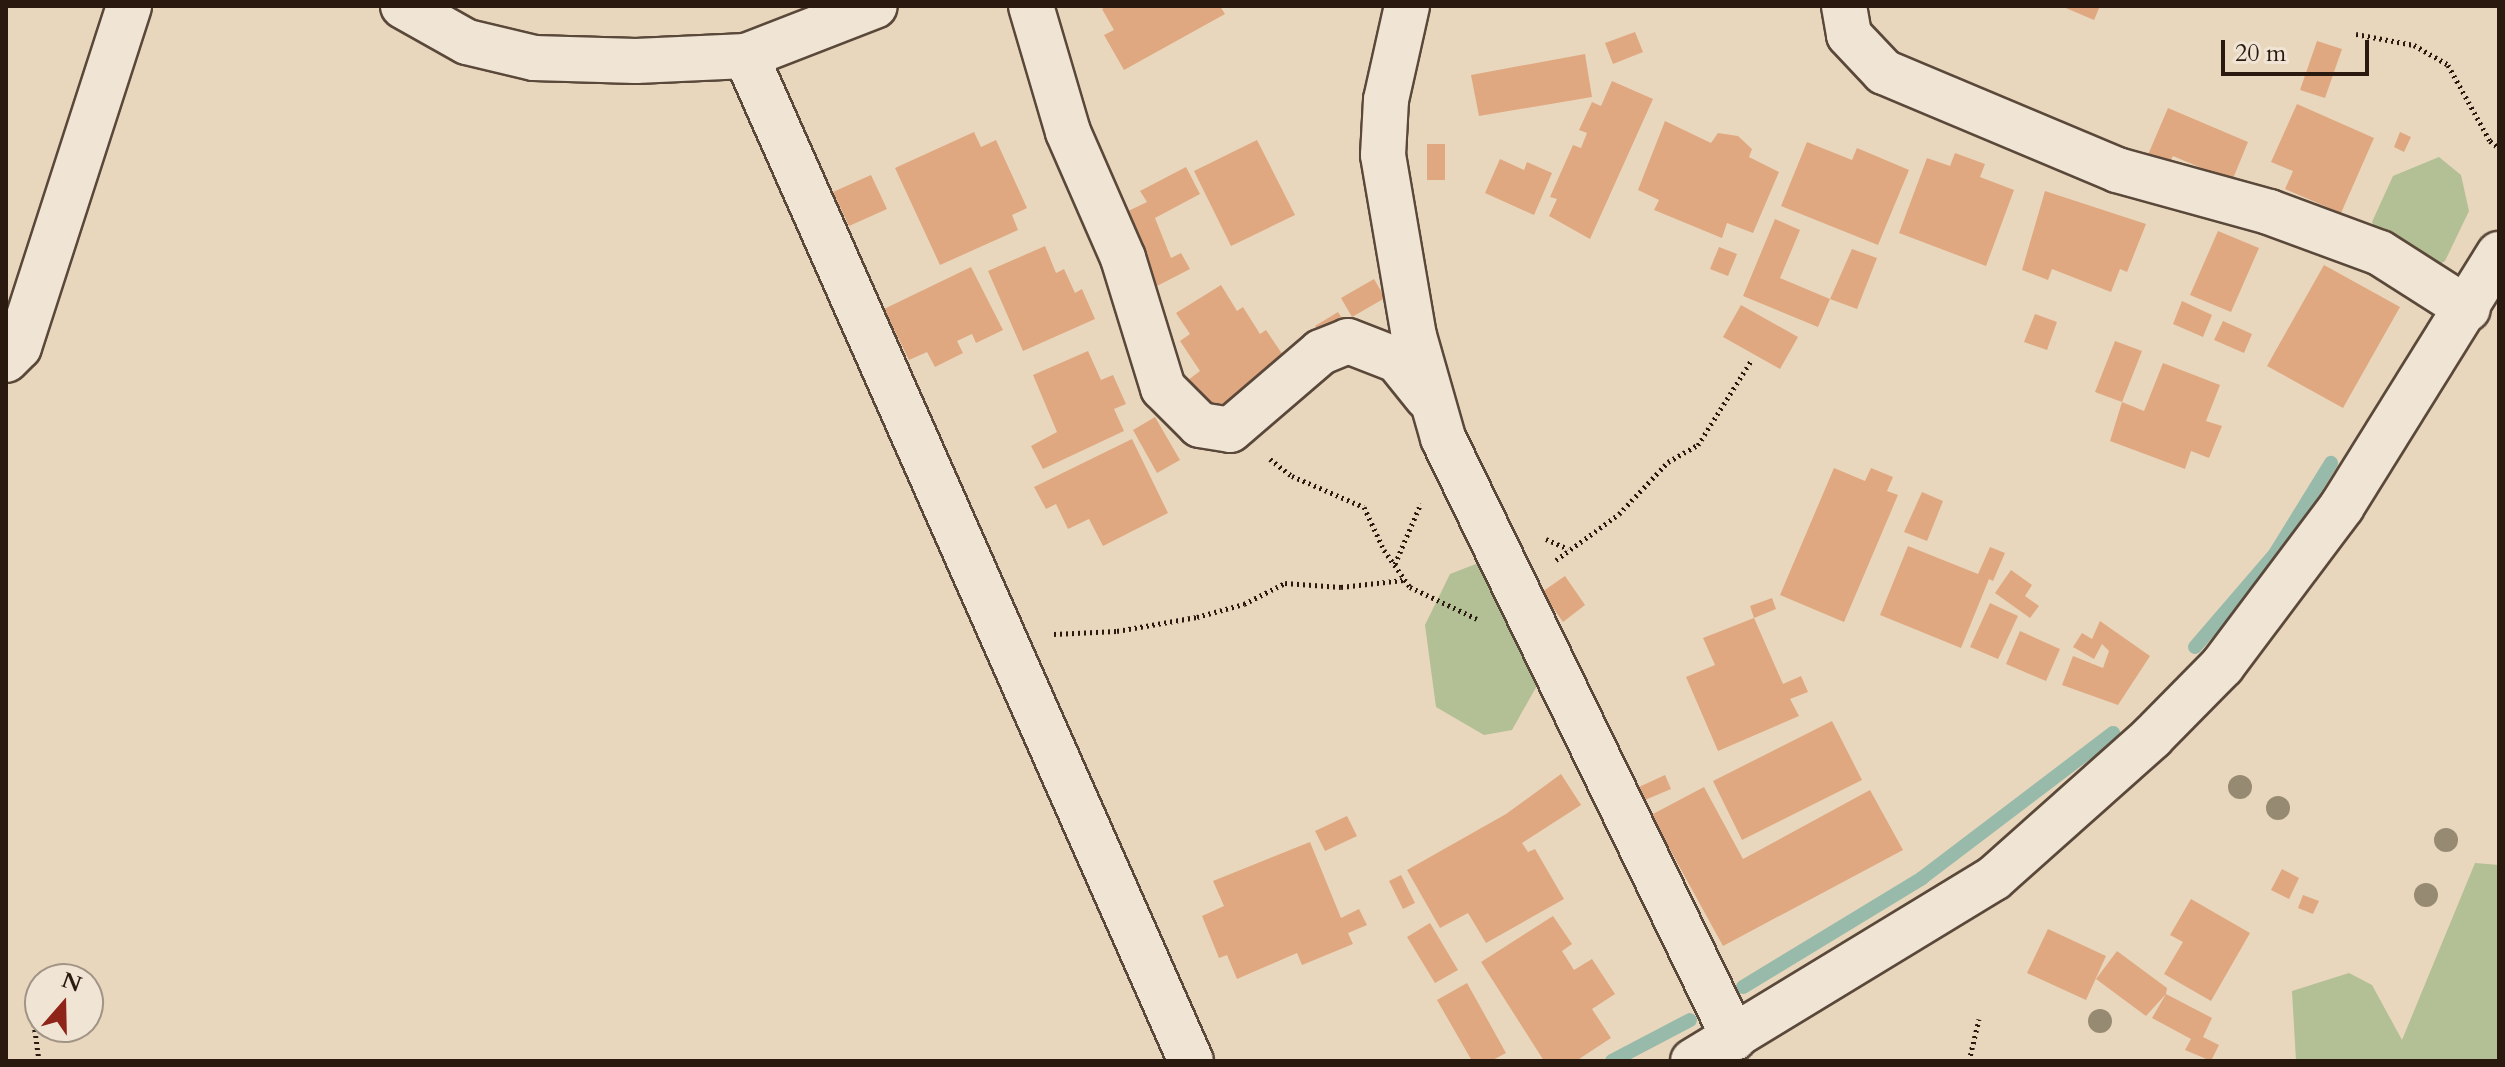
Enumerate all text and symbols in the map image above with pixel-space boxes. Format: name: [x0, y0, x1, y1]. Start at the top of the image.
scale bar: [2225, 24, 2373, 74]
text: 20 m: [2235, 37, 2286, 70]
north arrow: [24, 963, 104, 1043]
text: N: [57, 965, 86, 1000]

